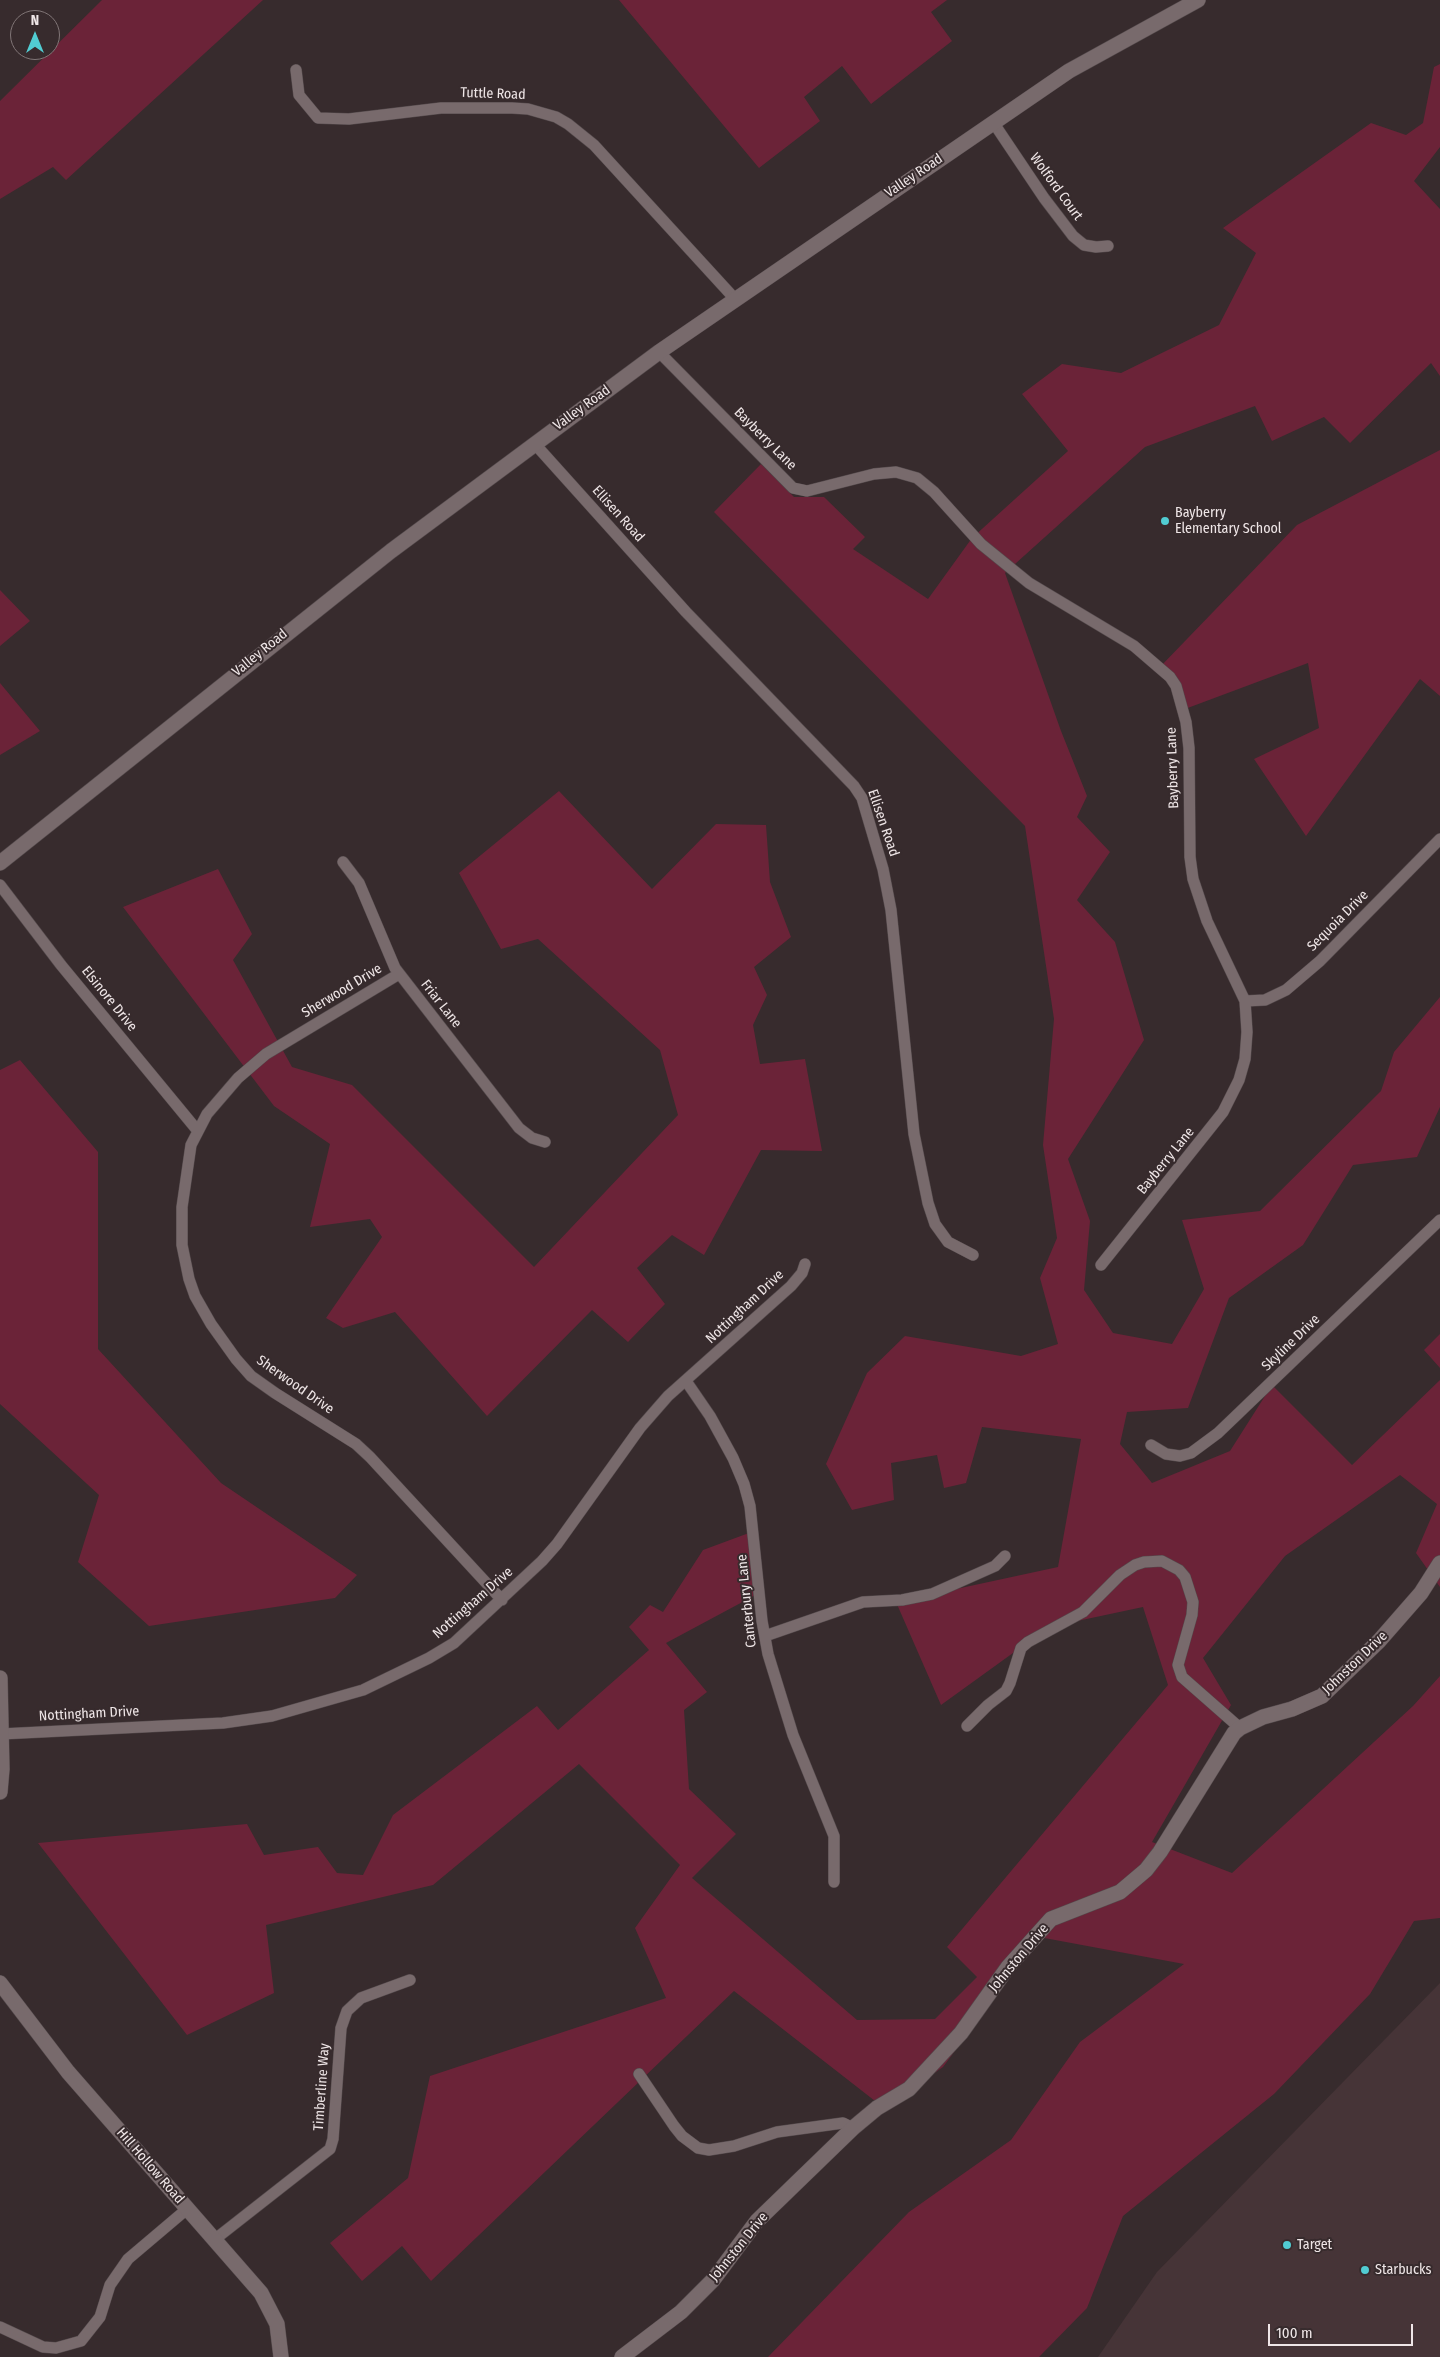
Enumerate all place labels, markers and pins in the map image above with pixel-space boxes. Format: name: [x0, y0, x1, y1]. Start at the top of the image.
place label: Bayberry Elementary School: [1175, 505, 1282, 538]
marker: Bayberry Elementary School: [1159, 515, 1171, 527]
place label: Target: [1297, 2237, 1332, 2253]
marker: Target: [1281, 2239, 1293, 2251]
place label: Starbucks: [1375, 2262, 1431, 2278]
marker: Starbucks: [1359, 2264, 1371, 2276]

